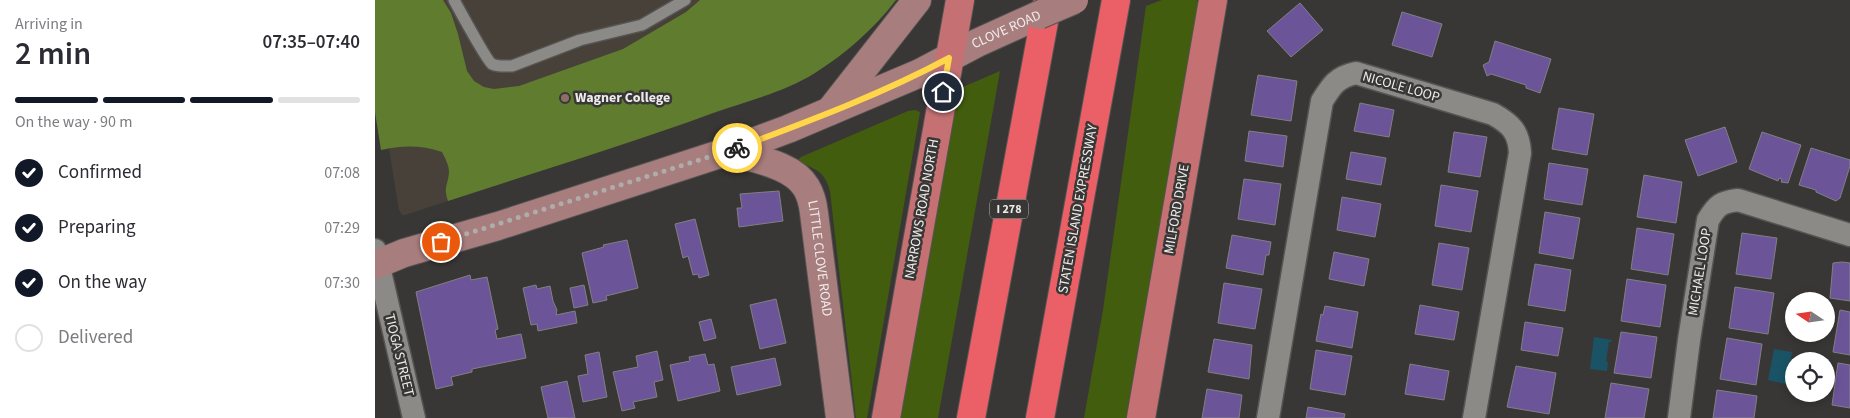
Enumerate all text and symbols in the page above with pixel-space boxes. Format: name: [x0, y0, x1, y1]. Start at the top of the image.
street label: CLOVE ROAD: [968, 5, 1044, 54]
text: Arriving in: [15, 13, 83, 35]
text: 07:35–07:40: [262, 29, 360, 56]
text: 2 min: [15, 31, 91, 77]
street label: NICOLE LOOP: [1360, 66, 1442, 108]
pin: [922, 71, 964, 113]
icon: home: [929, 78, 957, 106]
place label: Wagner College: [575, 88, 670, 108]
marker: Wagner College: [559, 92, 571, 104]
text: On the way · 90 m: [15, 111, 132, 133]
courier: [712, 123, 762, 173]
street label: STATEN ISLAND EXPRESSWAY: [1053, 123, 1103, 295]
icon: bike: [723, 134, 751, 162]
street label: NARROWS ROAD NORTH: [900, 137, 944, 281]
icon: check: [15, 159, 43, 187]
text: Confirmed: [58, 159, 142, 186]
text: 07:08: [324, 162, 360, 184]
street label: MILFORD DRIVE: [1159, 162, 1195, 256]
street label: LITTLE CLOVE ROAD: [802, 198, 837, 318]
road number: I 278: [990, 200, 1028, 218]
icon: check: [15, 214, 43, 242]
text: Preparing: [58, 214, 136, 241]
text: 07:29: [324, 217, 360, 239]
pin: [420, 221, 462, 263]
street label: MICHAEL LOOP: [1683, 227, 1717, 317]
icon: bag: [427, 228, 455, 256]
icon: check: [15, 269, 43, 297]
text: On the way: [58, 269, 147, 296]
text: 07:30: [324, 272, 360, 294]
north arrow: [1785, 292, 1835, 342]
map controls: [1785, 292, 1835, 402]
street label: TIOGA STREET: [379, 312, 419, 399]
text: Delivered: [58, 324, 133, 351]
button: locate: [1785, 352, 1835, 402]

